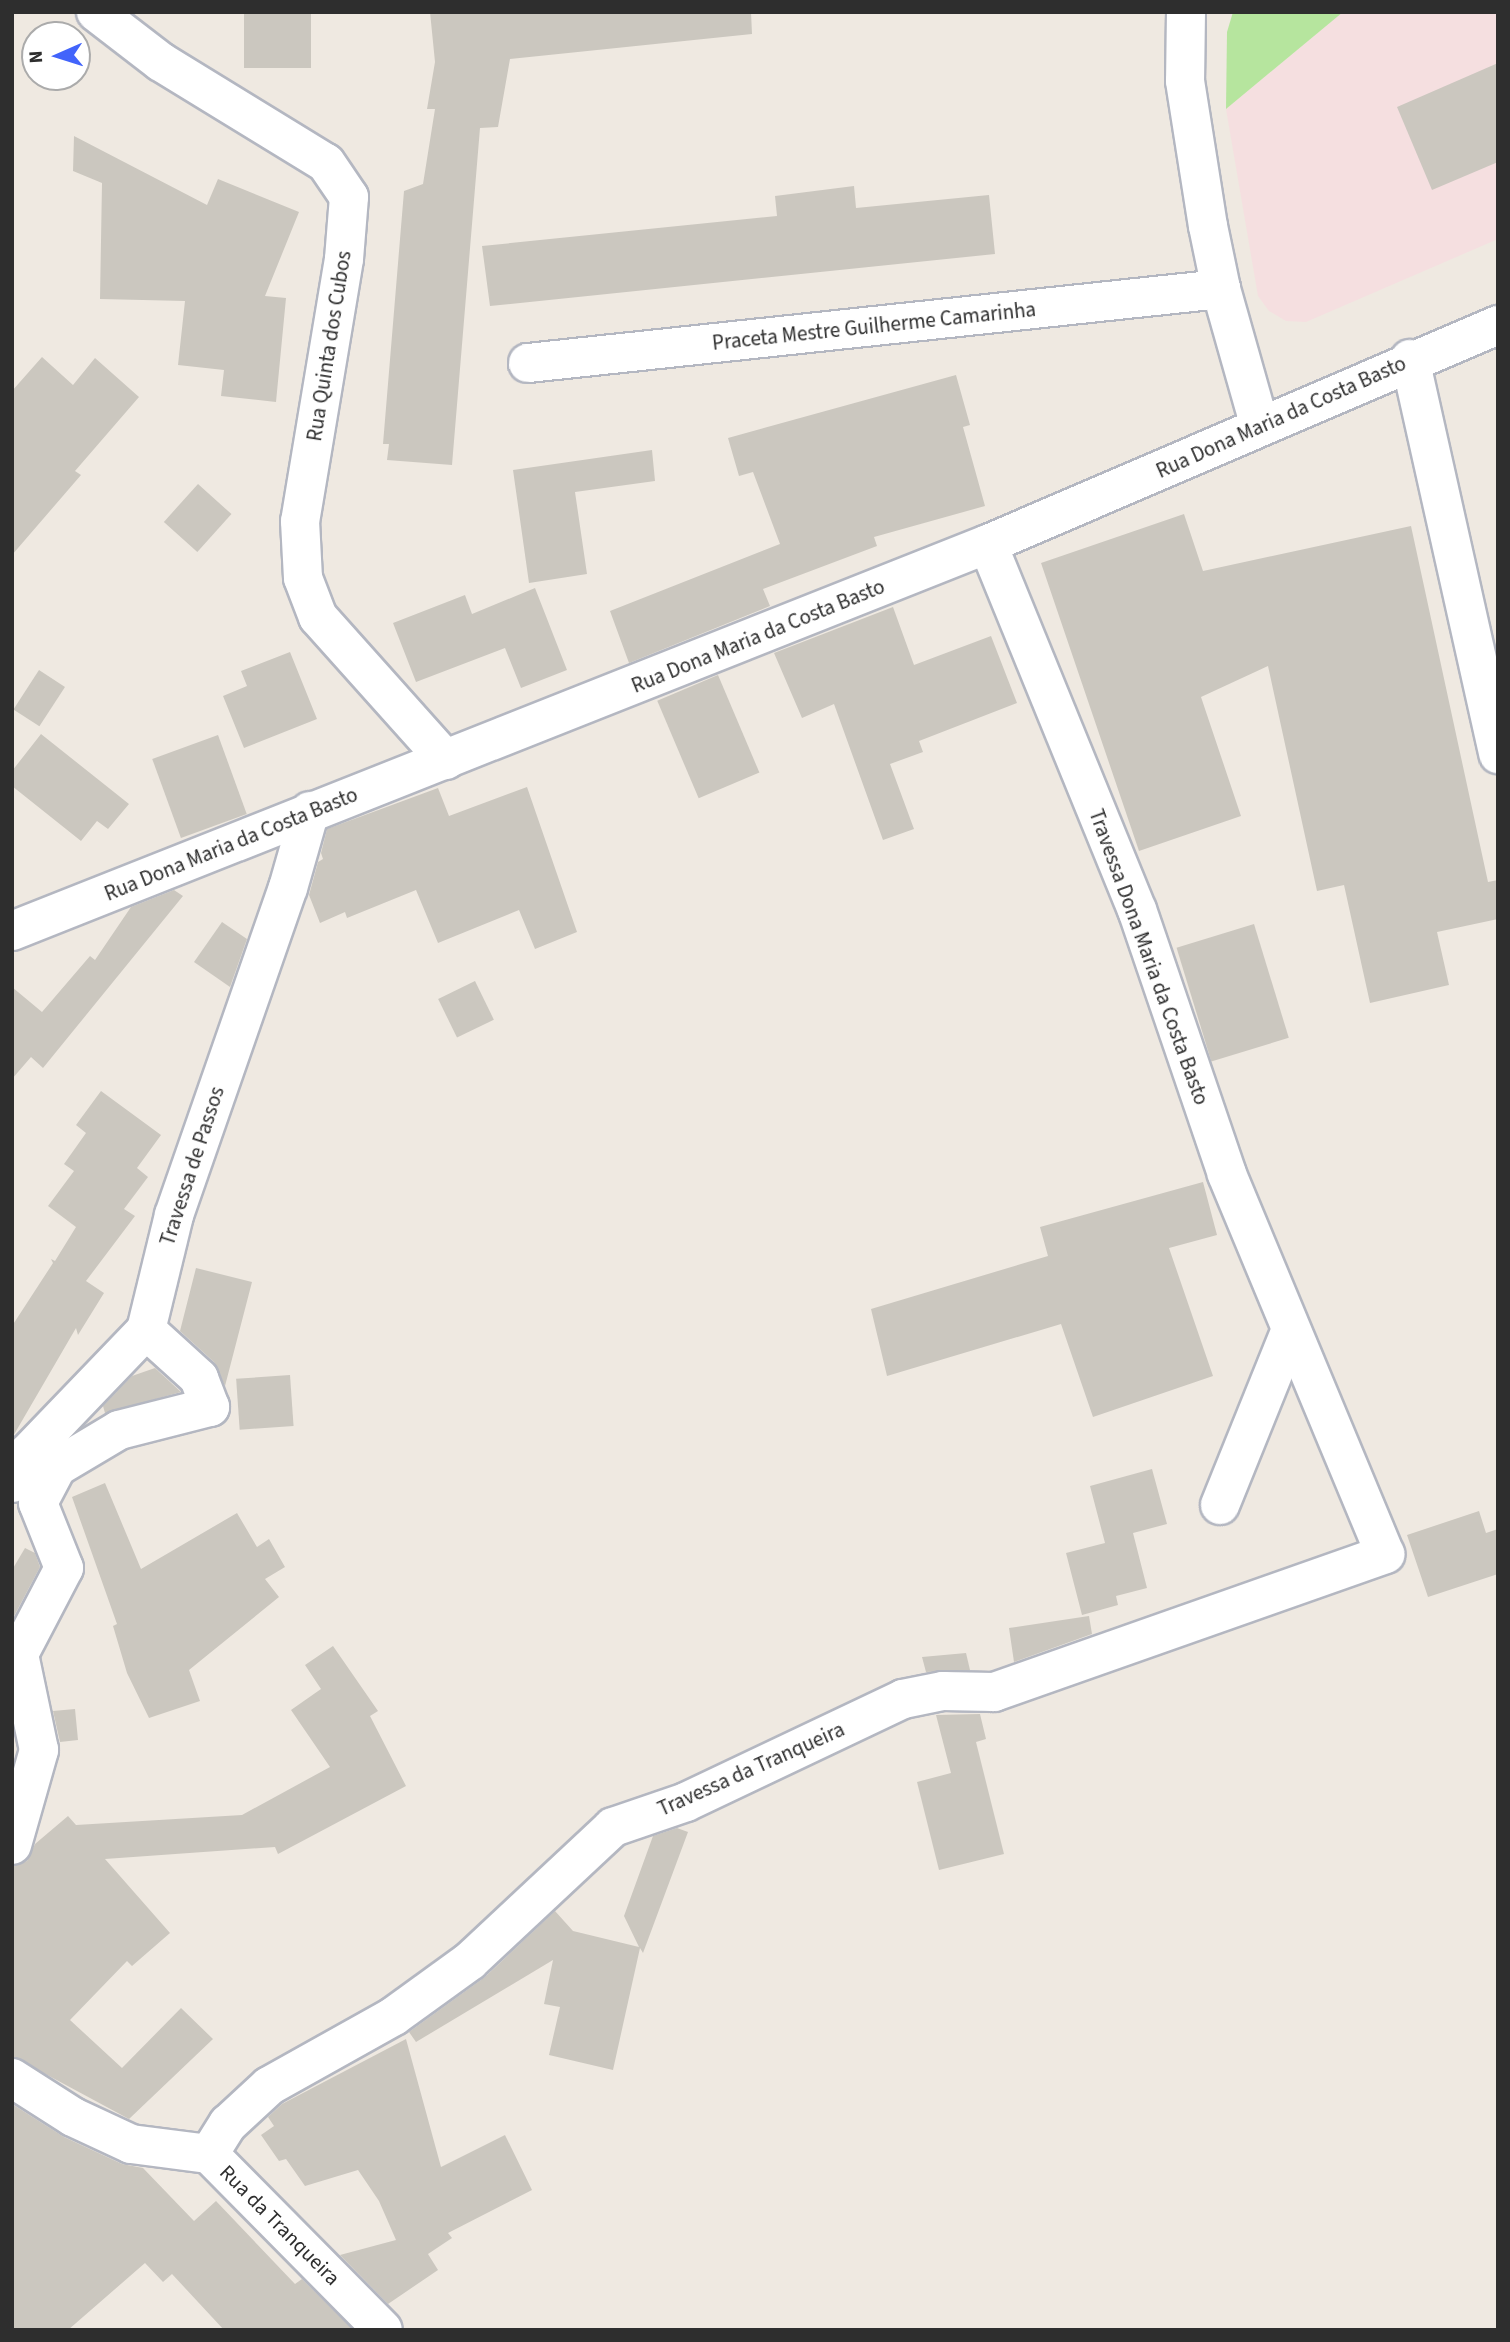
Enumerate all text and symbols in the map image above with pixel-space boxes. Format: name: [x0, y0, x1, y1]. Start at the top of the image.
north arrow: [21, 21, 91, 91]
text: N: [23, 50, 50, 64]
street label: Rua Quinta dos Cubos: [301, 249, 357, 443]
street label: Praceta Mestre Guilherme Camarinha: [711, 296, 1037, 356]
street label: Rua Dona Maria da Costa Basto: [1152, 350, 1410, 484]
street label: Rua Dona Maria da Costa Basto: [628, 574, 888, 698]
street label: Rua Dona Maria da Costa Basto: [101, 782, 361, 906]
street label: Travessa Dona Maria da Costa Basto: [1084, 806, 1214, 1108]
street label: Travessa de Passos: [154, 1083, 230, 1249]
street label: Travessa da Tranqueira: [654, 1716, 848, 1822]
street label: Rua da Tranqueira: [215, 2160, 345, 2290]

